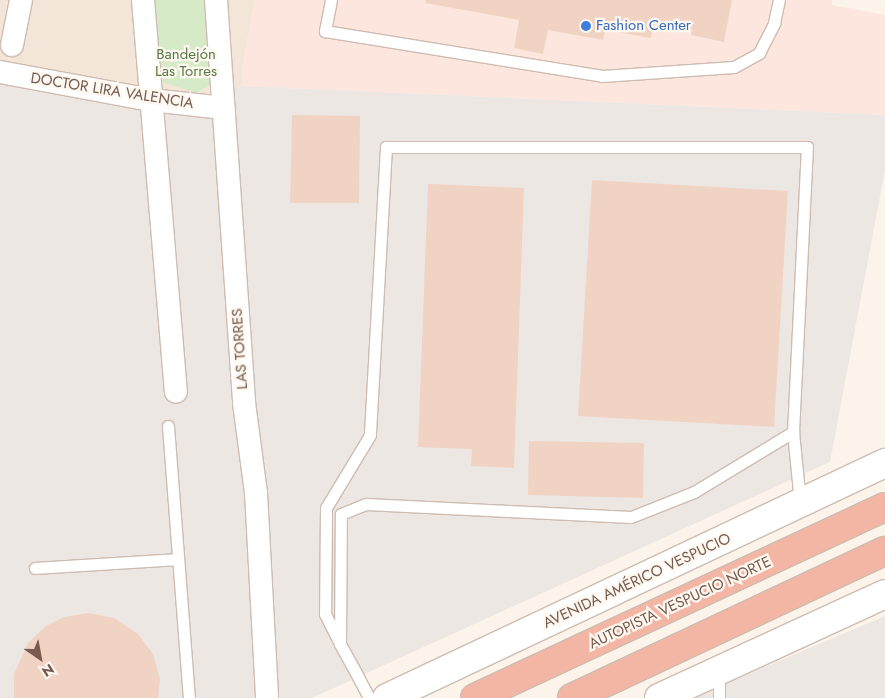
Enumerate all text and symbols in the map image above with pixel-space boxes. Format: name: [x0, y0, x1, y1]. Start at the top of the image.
place label: Fashion Center: [596, 17, 691, 35]
marker: Fashion Center: [580, 20, 592, 32]
park label: Bandejón Las Torres: [155, 45, 217, 80]
street label: DOCTOR LIRA VALENCIA: [29, 69, 195, 113]
street label: LAS TORRES: [228, 308, 252, 390]
street label: AVENIDA AMÉRICO VESPUCIO: [540, 530, 734, 632]
street label: AUTOPISTA VESPUCIO NORTE: [586, 553, 774, 653]
north arrow: [15, 633, 65, 683]
text: N: [38, 659, 58, 682]

